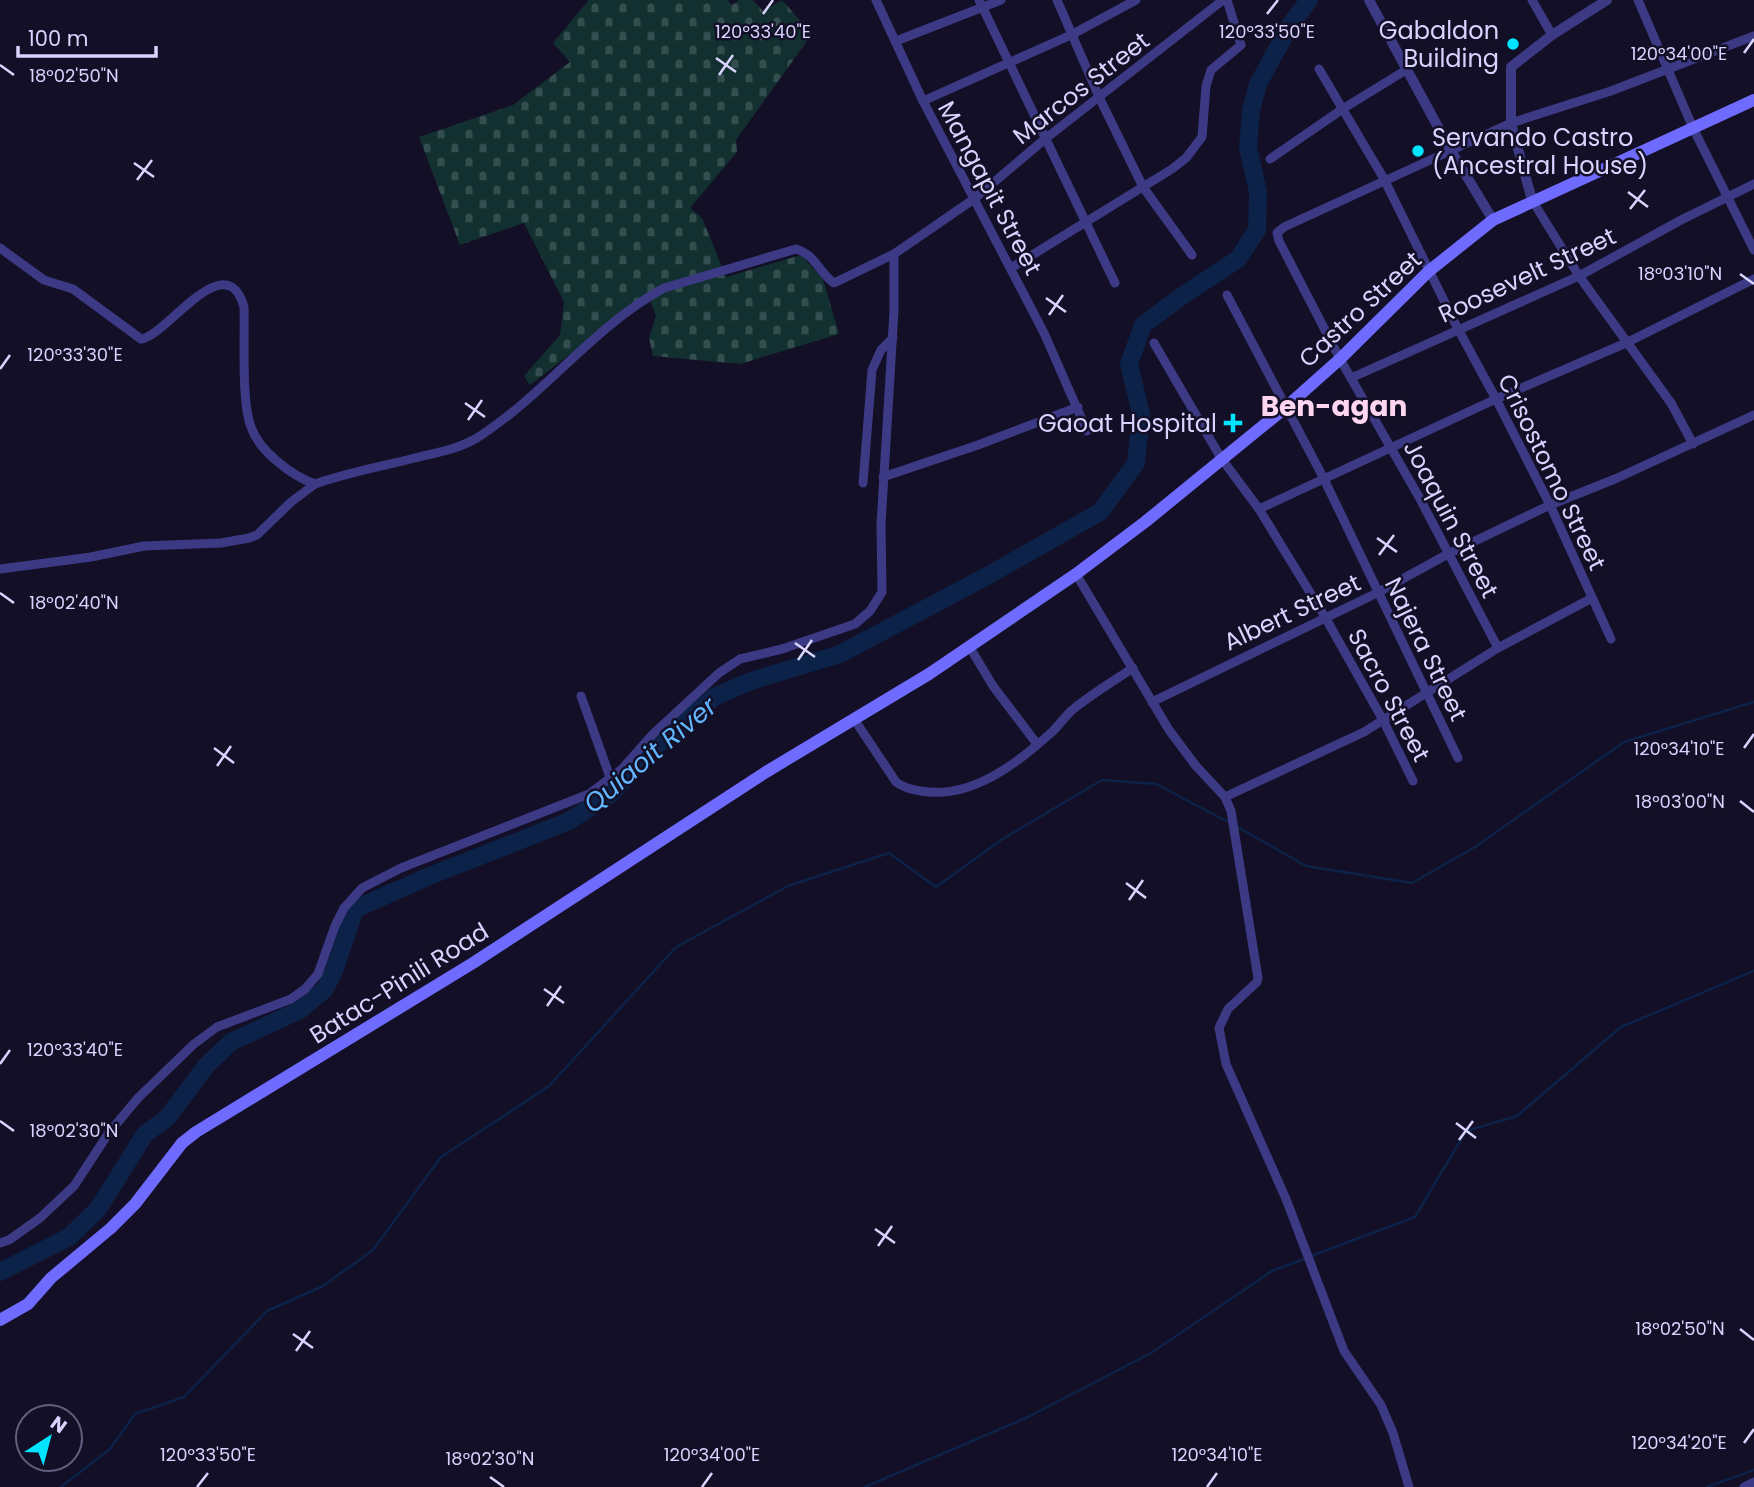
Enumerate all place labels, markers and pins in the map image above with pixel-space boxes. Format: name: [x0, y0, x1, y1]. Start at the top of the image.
place label: Gabaldon Building: [1379, 14, 1499, 75]
marker: Gabaldon Building: [1505, 36, 1521, 52]
place label: Servando Castro (Ancestral House): [1432, 121, 1648, 182]
marker: Servando Castro (Ancestral House): [1410, 143, 1426, 159]
place label: Gaoat Hospital: [1038, 407, 1217, 440]
marker: Gaoat Hospital: [1223, 413, 1243, 433]

